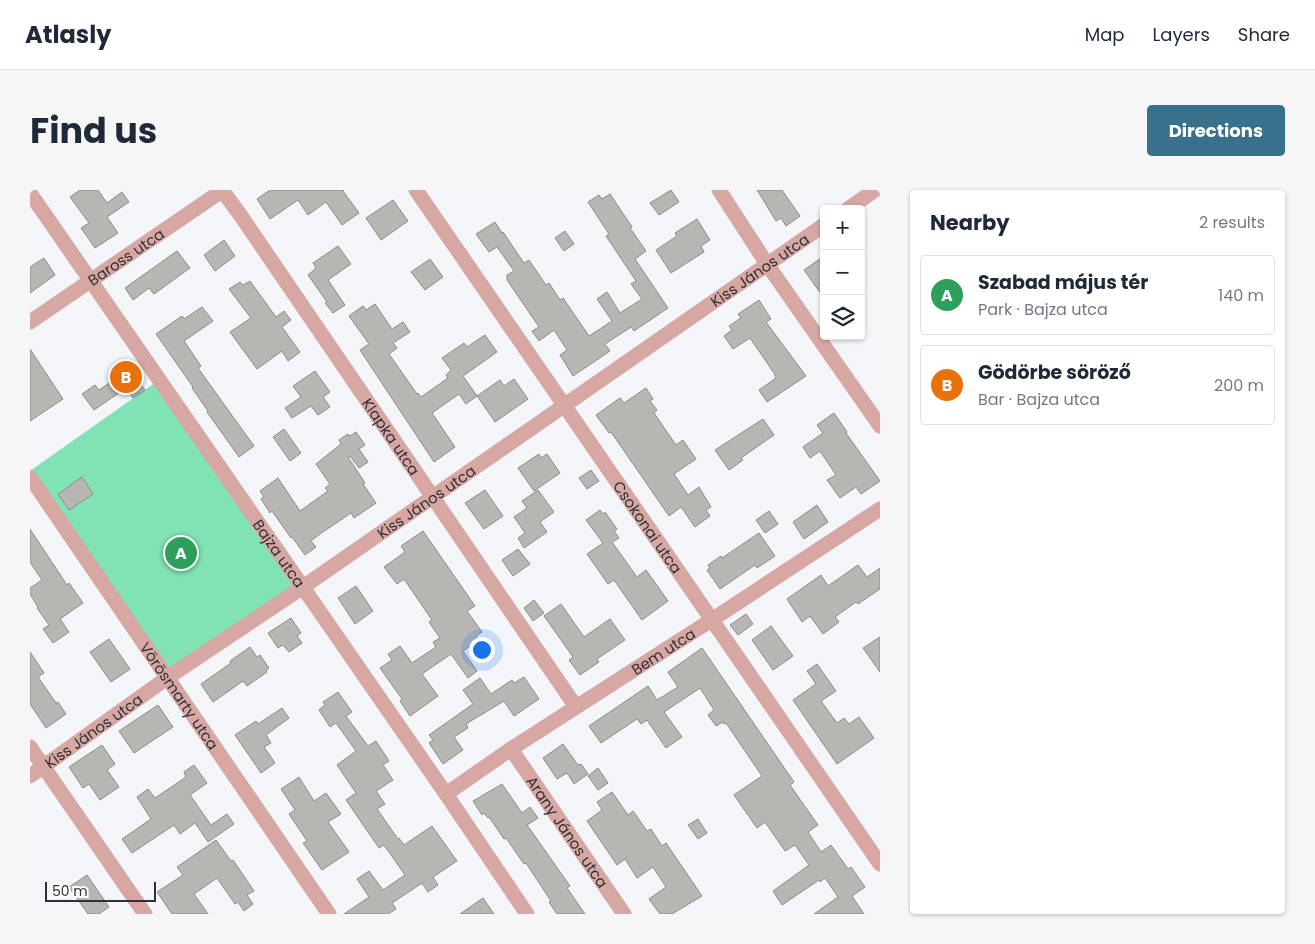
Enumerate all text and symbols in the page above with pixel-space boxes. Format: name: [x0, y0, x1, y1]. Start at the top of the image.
text: Atlasly: [25, 18, 111, 51]
text: Map: [1085, 22, 1125, 47]
text: Layers: [1153, 22, 1210, 47]
text: Share: [1238, 22, 1290, 47]
button: Directions: [1147, 105, 1285, 156]
text: Find us: [30, 106, 157, 155]
map controls: [820, 205, 865, 340]
button: +: [820, 205, 865, 250]
text: Nearby: [930, 208, 1010, 237]
text: 2 results: [1199, 211, 1265, 234]
street label: Baross utca: [83, 223, 168, 290]
street label: Kiss János utca: [706, 228, 813, 311]
button: −: [820, 250, 865, 295]
text: Szabad május tér: [978, 269, 1148, 296]
text: A: [941, 284, 953, 307]
text: 140 m: [1218, 284, 1264, 307]
button: layers: [820, 295, 865, 340]
text: Park · Bajza utca: [978, 298, 1108, 321]
pin: B: [110, 358, 142, 396]
text: Gödörbe söröző: [978, 359, 1131, 386]
text: B: [942, 374, 952, 397]
text: 200 m: [1214, 374, 1264, 397]
text: Bar · Bajza utca: [978, 388, 1100, 411]
street label: Klapka utca: [358, 394, 425, 479]
street label: Kiss János utca: [373, 460, 480, 543]
street label: Csokonai utca: [609, 476, 687, 577]
street label: Bajza utca: [248, 515, 310, 591]
pin: A: [165, 534, 197, 572]
street label: Bem utca: [627, 623, 699, 679]
your location: [469, 637, 495, 663]
street label: Vörösmarty utca: [135, 638, 224, 754]
street label: Kiss János utca: [40, 688, 147, 773]
street label: Arany János utca: [522, 771, 613, 892]
scale bar: [45, 879, 156, 902]
text: 50 m: [52, 881, 88, 901]

